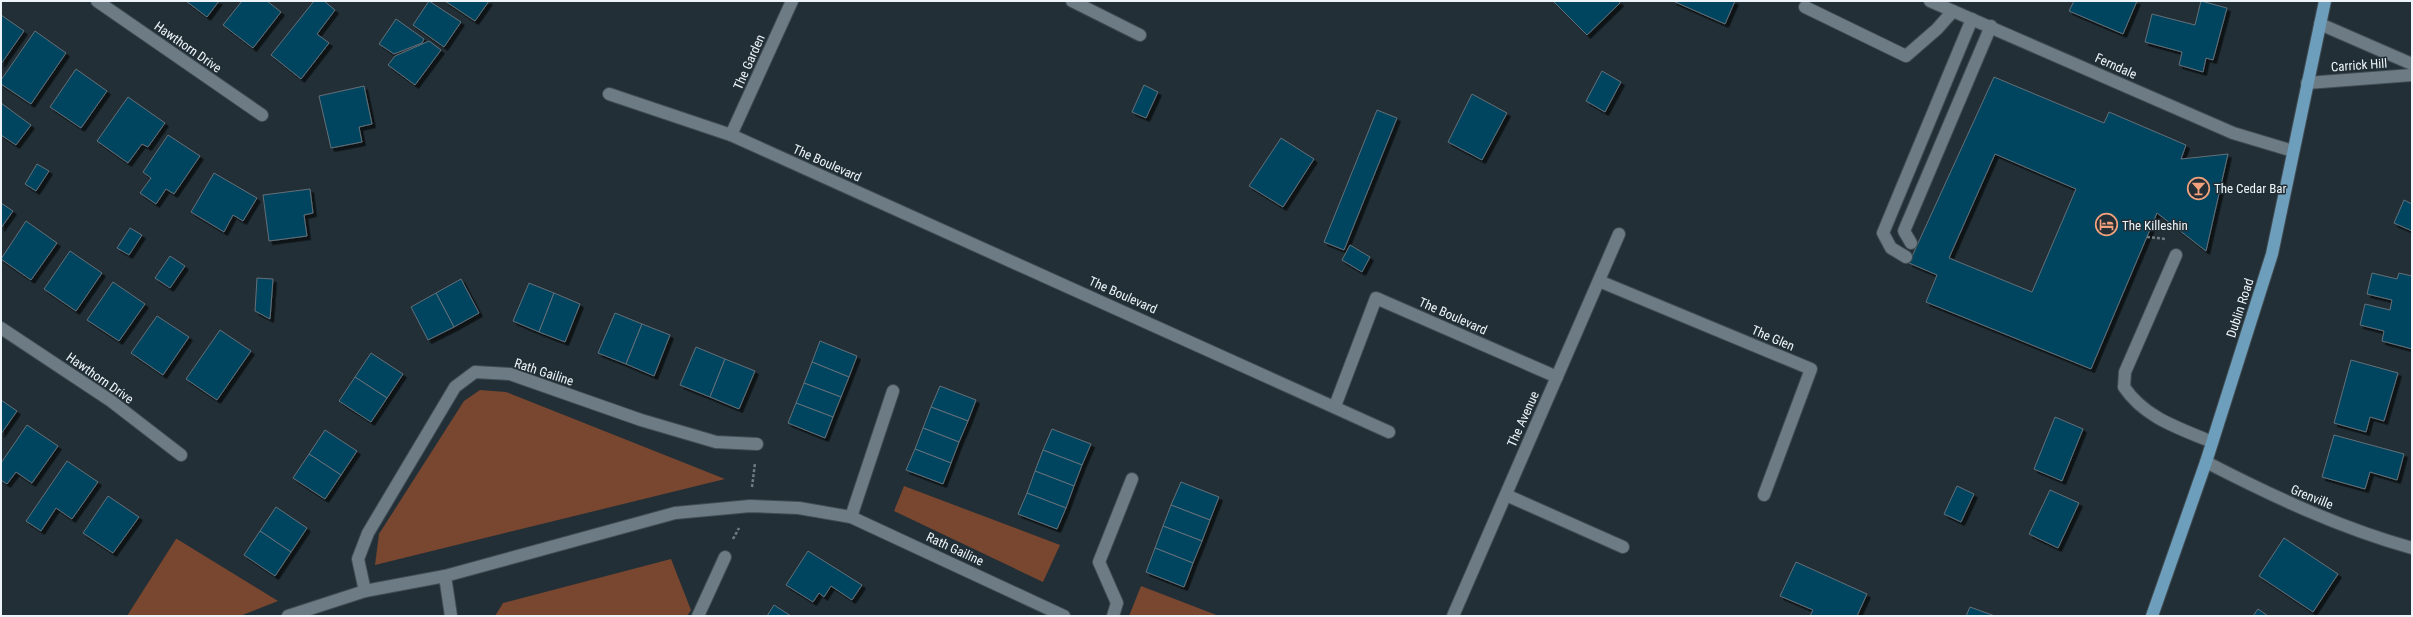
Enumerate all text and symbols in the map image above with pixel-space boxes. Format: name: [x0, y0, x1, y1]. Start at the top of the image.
street label: Hawthorn Drive: [152, 18, 224, 76]
street label: The Garden: [730, 32, 768, 92]
street label: Ferndale: [2093, 50, 2139, 82]
street label: Carrick Hill: [2330, 56, 2388, 74]
street label: The Boulevard: [791, 141, 863, 185]
bar icon: The Cedar Bar: [2186, 175, 2212, 201]
place label: The Cedar Bar: [2214, 181, 2287, 196]
hotel icon: The Killeshin: [2093, 212, 2119, 238]
place label: The Killeshin: [2122, 218, 2188, 233]
street label: The Boulevard: [1087, 273, 1159, 317]
street label: Dublin Road: [2223, 276, 2257, 340]
street label: The Boulevard: [1417, 294, 1489, 338]
street label: The Glen: [1749, 322, 1797, 354]
street label: Hawthorn Drive: [64, 349, 136, 407]
street label: Rath Gailine: [512, 355, 576, 389]
street label: The Avenue: [1504, 389, 1542, 449]
street label: Grenville: [2289, 482, 2335, 512]
street label: Rath Gailine: [924, 529, 986, 569]

